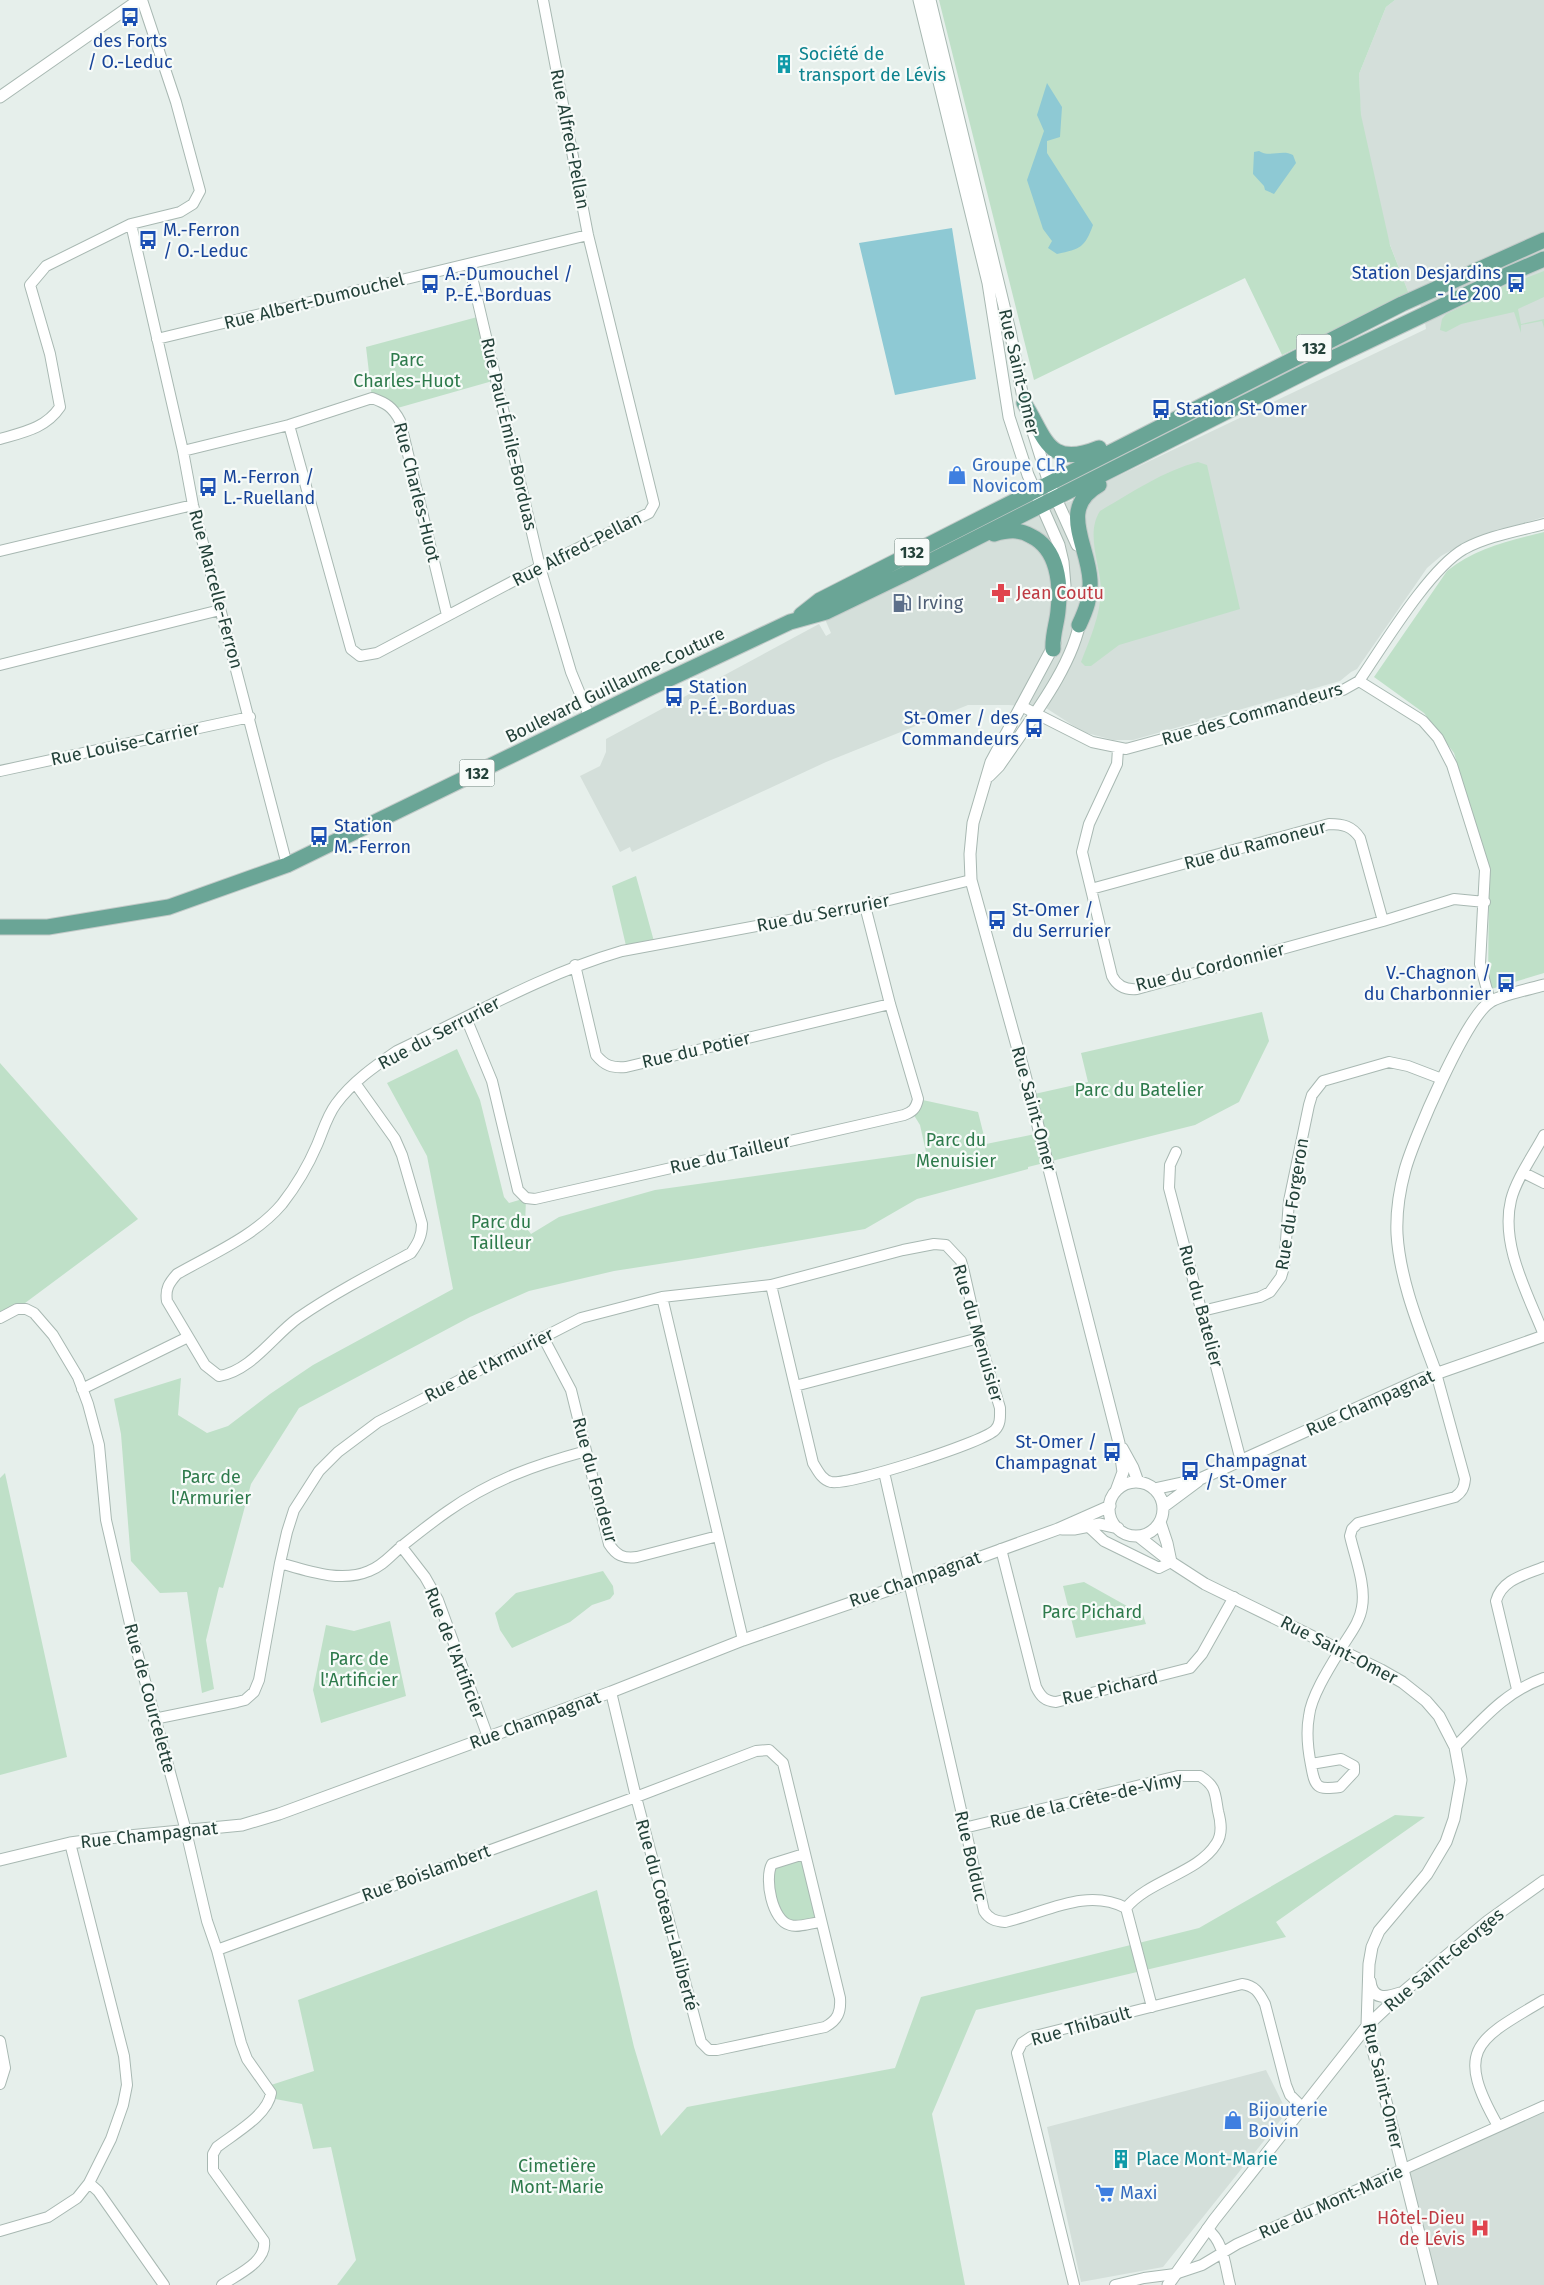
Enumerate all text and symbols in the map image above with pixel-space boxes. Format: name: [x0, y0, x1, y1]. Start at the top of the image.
bus stop icon: des Forts / O.-Leduc: [119, 6, 141, 28]
place label: des Forts / O.-Leduc: [87, 30, 173, 73]
place label: Société de transport de Lévis: [799, 43, 946, 86]
building icon: Société de transport de Lévis: [773, 53, 795, 75]
street label: Rue Alfred-Pellan: [546, 67, 594, 211]
place label: M.-Ferron / O.-Leduc: [163, 219, 248, 262]
bus stop icon: M.-Ferron / O.-Leduc: [137, 229, 159, 251]
place label: Station Desjardins - Le 200: [1352, 262, 1501, 305]
place label: A.-Dumouchel / P.-É.-Borduas: [445, 263, 573, 306]
street label: Rue Albert-Dumouchel: [222, 268, 406, 334]
bus stop icon: Station Desjardins - Le 200: [1505, 272, 1527, 294]
bus stop icon: A.-Dumouchel / P.-É.-Borduas: [419, 273, 441, 295]
street label: Rue Saint-Omer: [994, 307, 1044, 437]
road number: 132: [1296, 334, 1332, 362]
street label: Rue Paul-Émile-Borduas: [476, 335, 543, 533]
park label: Parc Charles-Huot: [353, 349, 461, 392]
bus stop icon: Station St-Omer: [1150, 398, 1172, 420]
place label: Station St-Omer: [1176, 398, 1307, 420]
street label: Rue Charles-Huot: [389, 420, 445, 565]
place label: Groupe CLR Novicom: [972, 454, 1066, 497]
shop icon: Groupe CLR Novicom: [946, 464, 968, 486]
place label: M.-Ferron / L.-Ruelland: [223, 466, 315, 509]
bus stop icon: M.-Ferron / L.-Ruelland: [197, 476, 219, 498]
street label: Rue Marcelle-Ferron: [184, 507, 248, 671]
street label: Rue Alfred-Pellan: [509, 507, 645, 591]
road number: 132: [894, 538, 930, 566]
pharmacy icon: Jean Coutu: [990, 582, 1012, 604]
place label: Jean Coutu: [1016, 582, 1104, 604]
fuel station icon: Irving: [891, 592, 913, 614]
place label: Irving: [917, 592, 964, 614]
street label: Boulevard Guillaume-Couture: [502, 622, 728, 748]
place label: Station P.-É.-Borduas: [689, 676, 795, 719]
street label: Rue des Commandeurs: [1159, 678, 1345, 750]
bus stop icon: Station P.-É.-Borduas: [663, 686, 685, 708]
place label: St-Omer / des Commandeurs: [901, 707, 1019, 750]
street label: Rue Louise-Carrier: [49, 717, 201, 771]
bus stop icon: St-Omer / des Commandeurs: [1023, 717, 1045, 739]
road number: 132: [460, 760, 494, 786]
place label: Station M.-Ferron: [334, 815, 411, 858]
street label: Rue du Ramoneur: [1182, 815, 1328, 875]
bus stop icon: Station M.-Ferron: [308, 825, 330, 847]
street label: Rue du Serrurier: [755, 889, 891, 937]
place label: St-Omer / du Serrurier: [1012, 899, 1111, 942]
bus stop icon: St-Omer / du Serrurier: [986, 909, 1008, 931]
street label: Rue du Cordonnier: [1133, 938, 1287, 996]
place label: V.-Chagnon / du Charbonnier: [1364, 962, 1491, 1005]
bus stop icon: V.-Chagnon / du Charbonnier: [1495, 972, 1517, 994]
street label: Rue du Serrurier: [374, 992, 504, 1074]
street label: Rue du Potier: [640, 1027, 752, 1073]
street label: Rue Saint-Omer: [1007, 1044, 1061, 1174]
park label: Parc du Batelier: [1075, 1079, 1204, 1101]
street label: Rue du Tailleur: [668, 1129, 792, 1179]
park label: Parc du Menuisier: [916, 1129, 996, 1172]
street label: Rue du Forgeron: [1271, 1136, 1313, 1272]
park label: Parc du Tailleur: [471, 1211, 532, 1254]
street label: Rue du Batelier: [1174, 1242, 1228, 1370]
street label: Rue du Menuisier: [948, 1262, 1008, 1404]
street label: Rue de l'Armurier: [421, 1323, 557, 1407]
street label: Rue Champagnat: [1303, 1365, 1438, 1441]
street label: Rue du Fondeur: [568, 1415, 622, 1545]
place label: St-Omer / Champagnat: [995, 1431, 1097, 1474]
bus stop icon: St-Omer / Champagnat: [1101, 1441, 1123, 1463]
place label: Champagnat / St-Omer: [1205, 1450, 1307, 1493]
bus stop icon: Champagnat / St-Omer: [1179, 1460, 1201, 1482]
park label: Parc de l'Armurier: [171, 1466, 251, 1509]
street label: Rue Champagnat: [846, 1546, 984, 1612]
street label: Rue de l'Artificier: [420, 1584, 490, 1722]
park label: Parc Pichard: [1042, 1601, 1142, 1623]
street label: Rue Saint-Omer: [1277, 1611, 1401, 1689]
street label: Rue de Courcelette: [119, 1621, 181, 1775]
park label: Parc de l'Artificier: [320, 1648, 398, 1691]
street label: Rue Pichard: [1060, 1666, 1160, 1710]
street label: Rue Champagnat: [466, 1686, 604, 1754]
street label: Rue de la Crête-de-Vimy: [988, 1767, 1185, 1833]
street label: Rue Bolduc: [950, 1808, 992, 1904]
street label: Rue Champagnat: [79, 1817, 219, 1853]
street label: Rue du Coteau-Laliberté: [631, 1817, 703, 2013]
street label: Rue Boislambert: [359, 1839, 494, 1906]
street label: Rue Saint-Georges: [1380, 1903, 1508, 2017]
street label: Rue Thibault: [1028, 2001, 1134, 2051]
street label: Rue Saint-Omer: [1358, 2021, 1408, 2151]
place label: Bijouterie Boivin: [1248, 2099, 1328, 2142]
shop icon: Bijouterie Boivin: [1222, 2109, 1244, 2131]
building icon: Place Mont-Marie: [1110, 2148, 1132, 2170]
place label: Place Mont-Marie: [1136, 2148, 1278, 2170]
park label: Cimetière Mont-Marie: [510, 2155, 604, 2198]
street label: Rue du Mont-Marie: [1255, 2160, 1407, 2244]
supermarket icon: Maxi: [1094, 2182, 1116, 2204]
place label: Maxi: [1120, 2182, 1158, 2204]
place label: Hôtel-Dieu de Lévis: [1377, 2207, 1465, 2250]
hospital icon: Hôtel-Dieu de Lévis: [1469, 2217, 1491, 2239]

